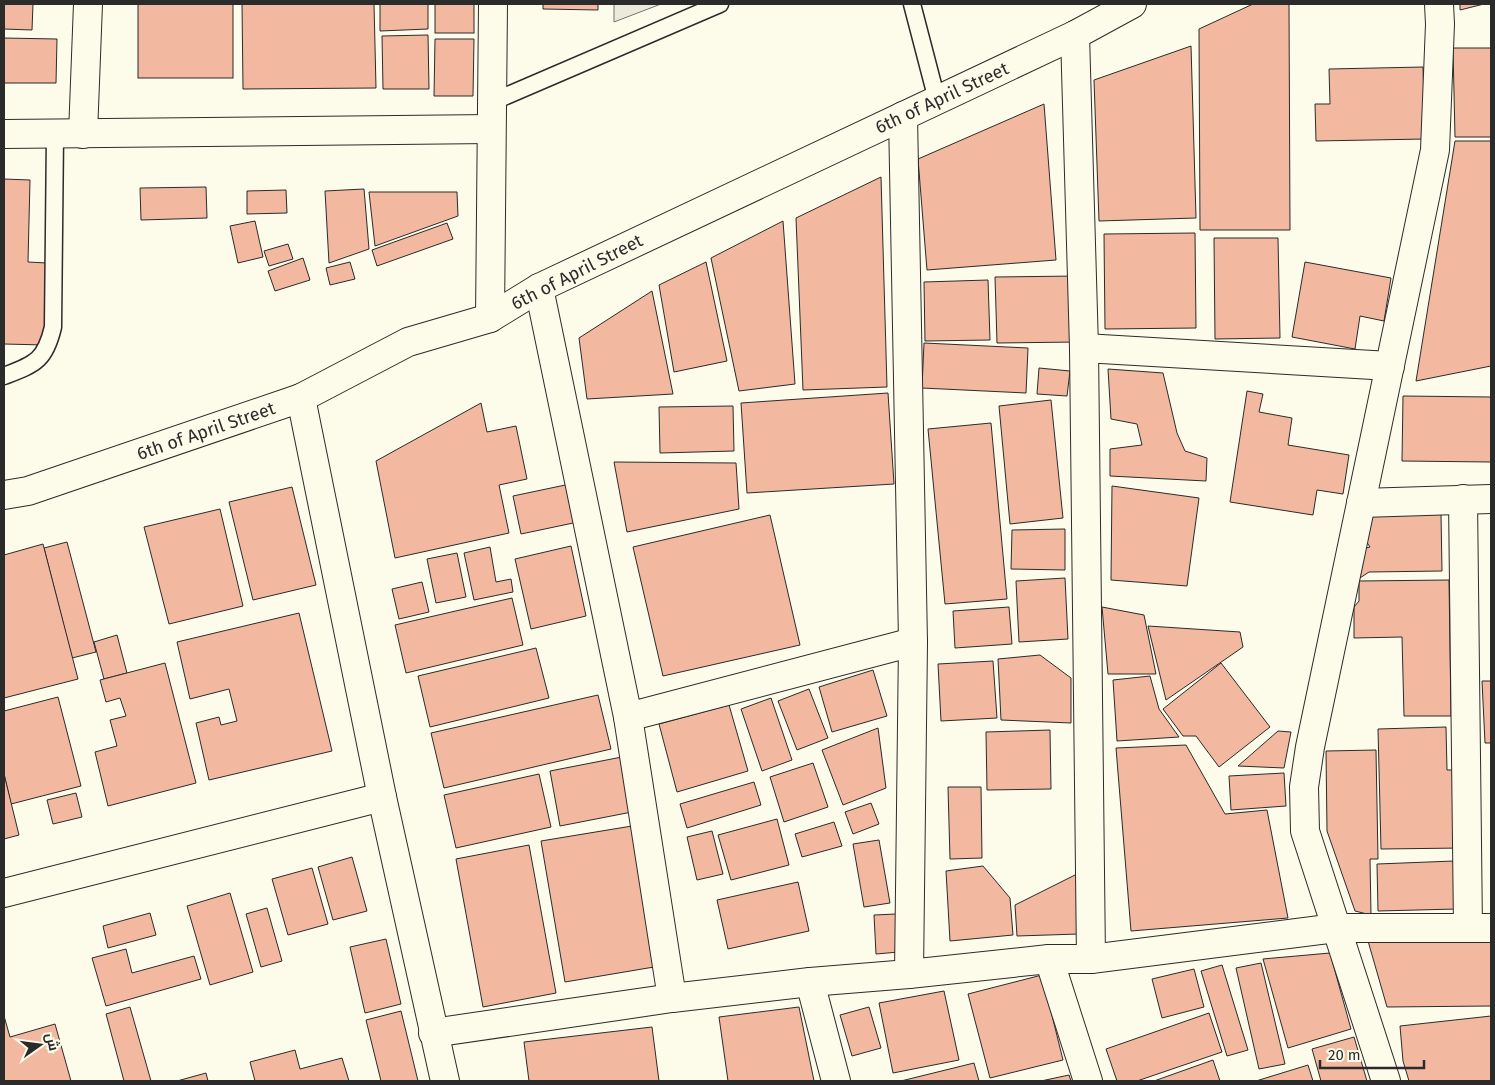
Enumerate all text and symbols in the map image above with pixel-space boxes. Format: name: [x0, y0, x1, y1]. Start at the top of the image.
street label: 6th of April Street: [872, 57, 1013, 139]
street label: 6th of April Street: [508, 229, 647, 315]
street label: 6th of April Street: [134, 397, 278, 465]
north arrow: [15, 1020, 65, 1070]
text: ش: [42, 1031, 63, 1053]
scale bar: [1320, 1038, 1424, 1070]
text: 20 m: [1328, 1046, 1361, 1064]

